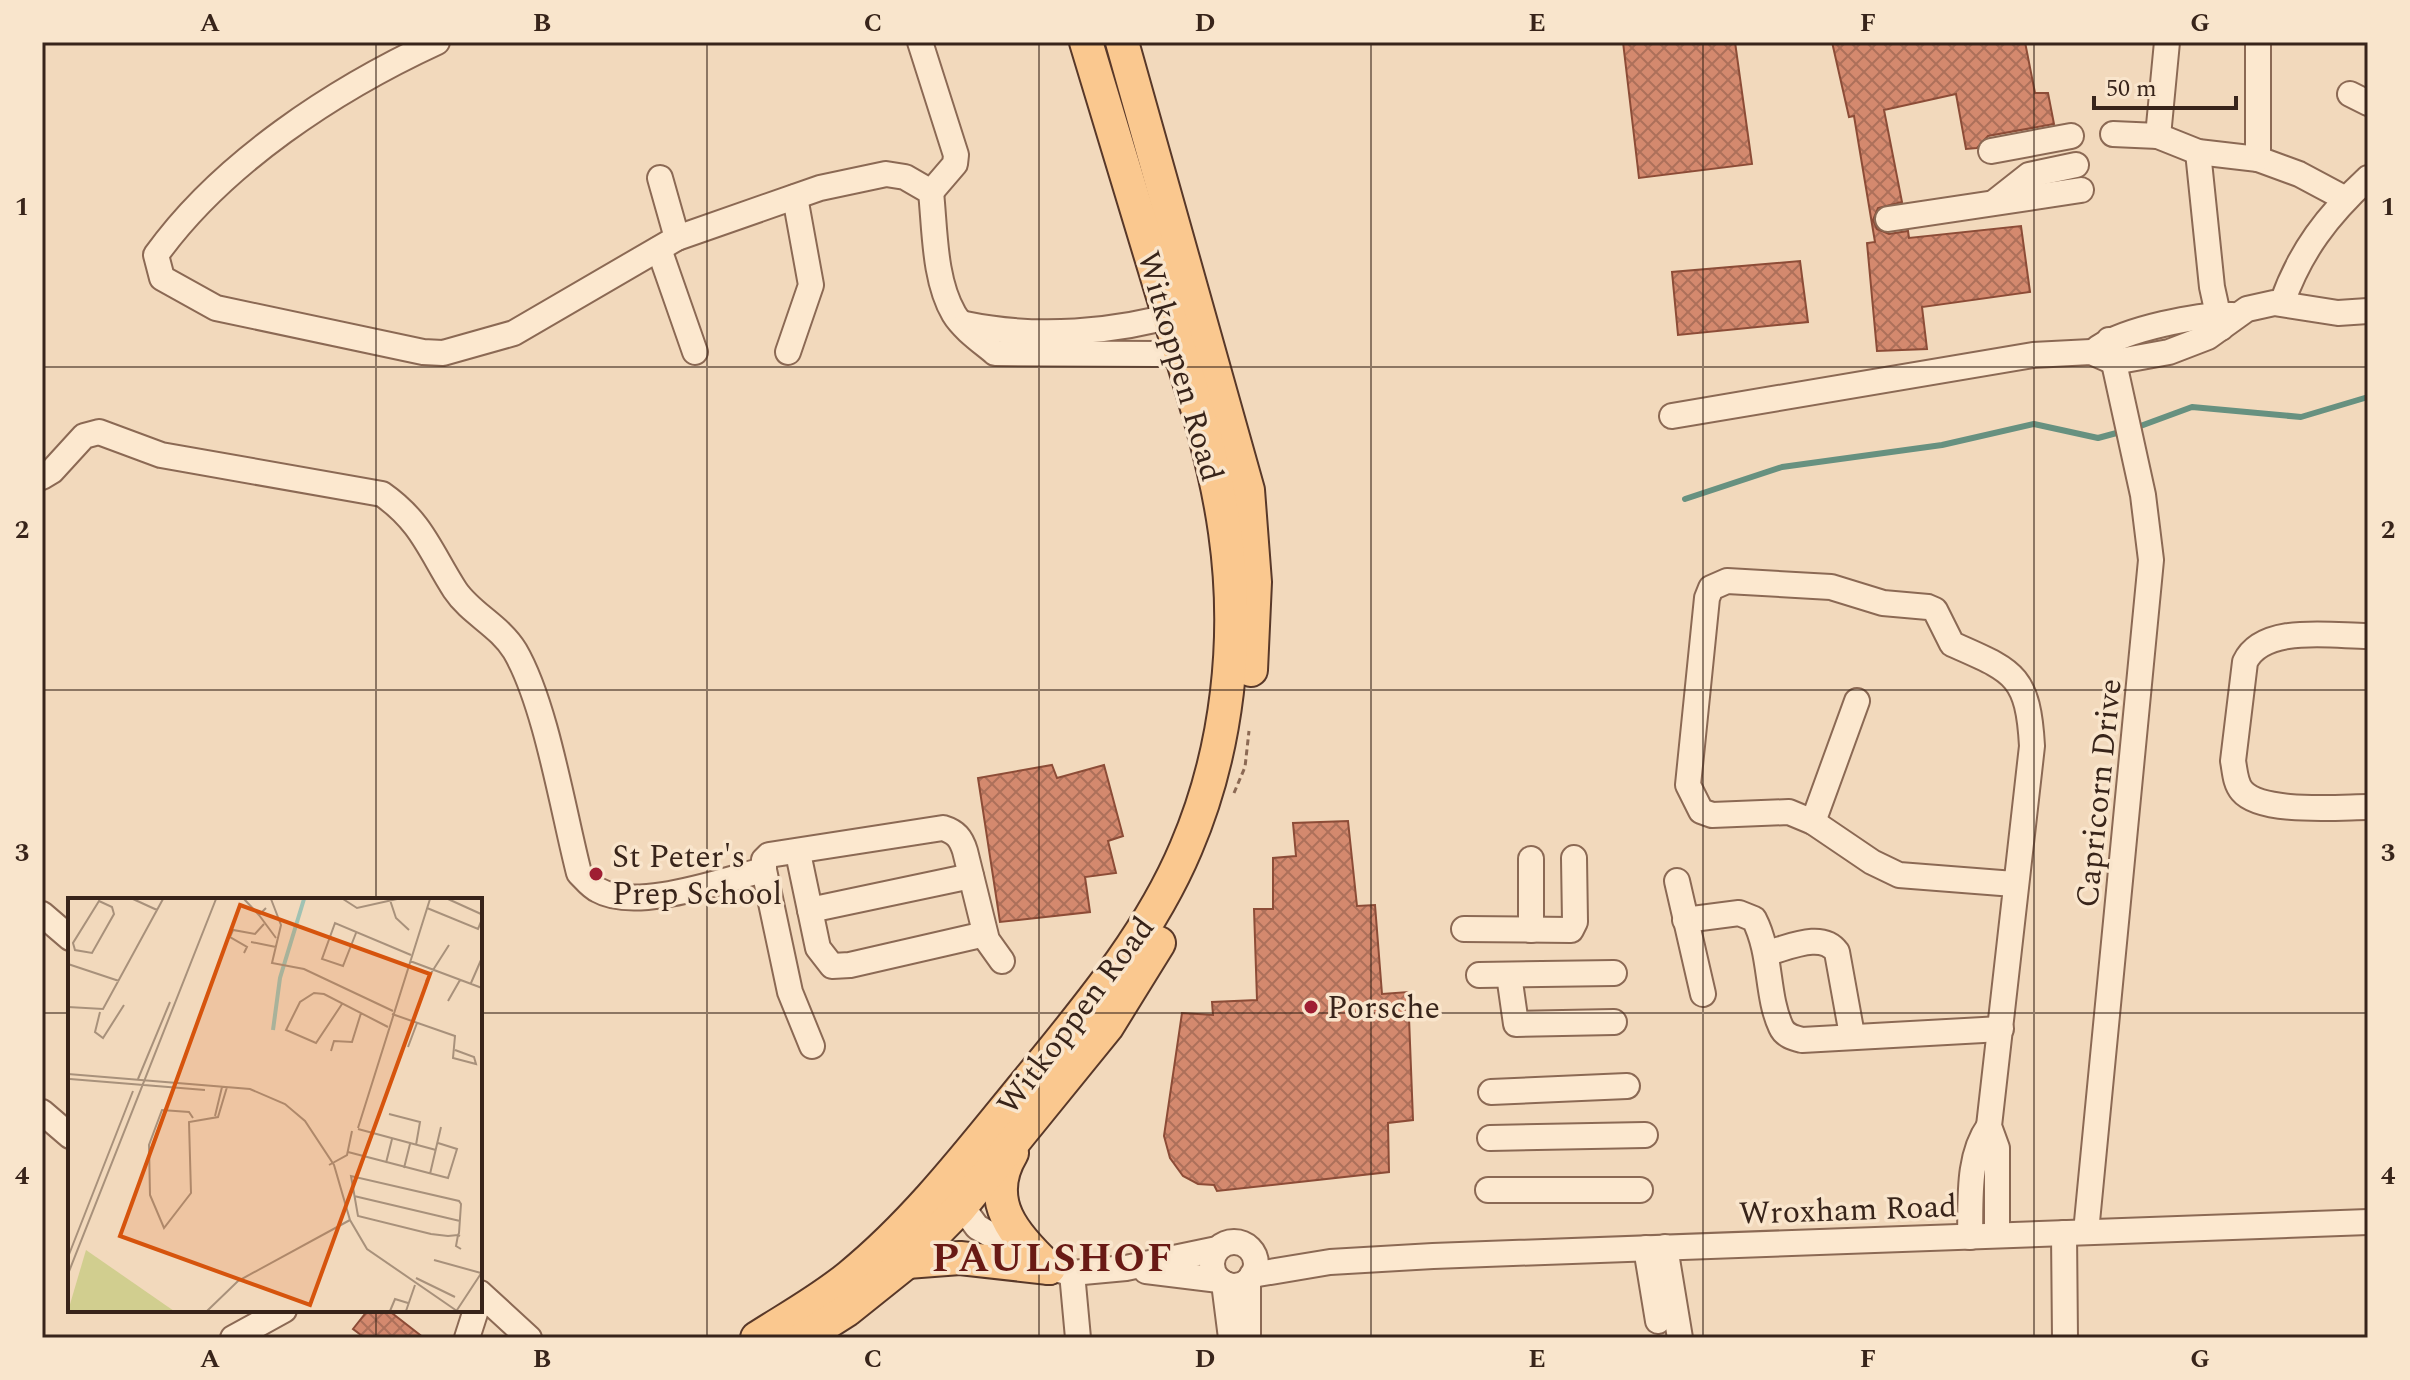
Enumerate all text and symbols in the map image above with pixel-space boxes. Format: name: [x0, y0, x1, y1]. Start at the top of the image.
text: A: [200, 3, 220, 43]
text: B: [533, 3, 551, 43]
text: C: [864, 3, 882, 43]
text: D: [1195, 3, 1215, 43]
text: E: [1528, 3, 1546, 43]
text: F: [1860, 3, 1876, 43]
text: G: [2190, 3, 2210, 43]
scale bar: [2094, 60, 2236, 110]
text: 50 m: [2106, 71, 2157, 107]
text: 1: [15, 187, 29, 227]
text: 1: [2381, 187, 2395, 227]
street label: Witkoppen Road: [1123, 245, 1236, 487]
text: 2: [15, 510, 29, 550]
text: 2: [2381, 510, 2395, 550]
street label: Capricorn Drive: [2063, 676, 2136, 910]
text: 3: [15, 833, 29, 873]
place label: St Peter's Prep School: [612, 833, 782, 919]
text: 3: [2381, 833, 2395, 873]
marker: St Peter's Prep School: [587, 865, 605, 883]
inset map: [68, 898, 482, 1312]
street label: Witkoppen Road: [985, 906, 1167, 1126]
place label: Porsche: [1327, 984, 1440, 1033]
marker: Porsche: [1302, 998, 1320, 1016]
text: 4: [15, 1156, 30, 1196]
text: 4: [2381, 1156, 2396, 1196]
street label: Wroxham Road: [1738, 1182, 1958, 1239]
district label: PAULSHOF: [932, 1229, 1174, 1290]
text: A: [200, 1339, 220, 1379]
text: B: [533, 1339, 551, 1379]
text: C: [864, 1339, 882, 1379]
text: D: [1195, 1339, 1215, 1379]
text: E: [1528, 1339, 1546, 1379]
text: F: [1860, 1339, 1876, 1379]
text: G: [2190, 1339, 2210, 1379]

